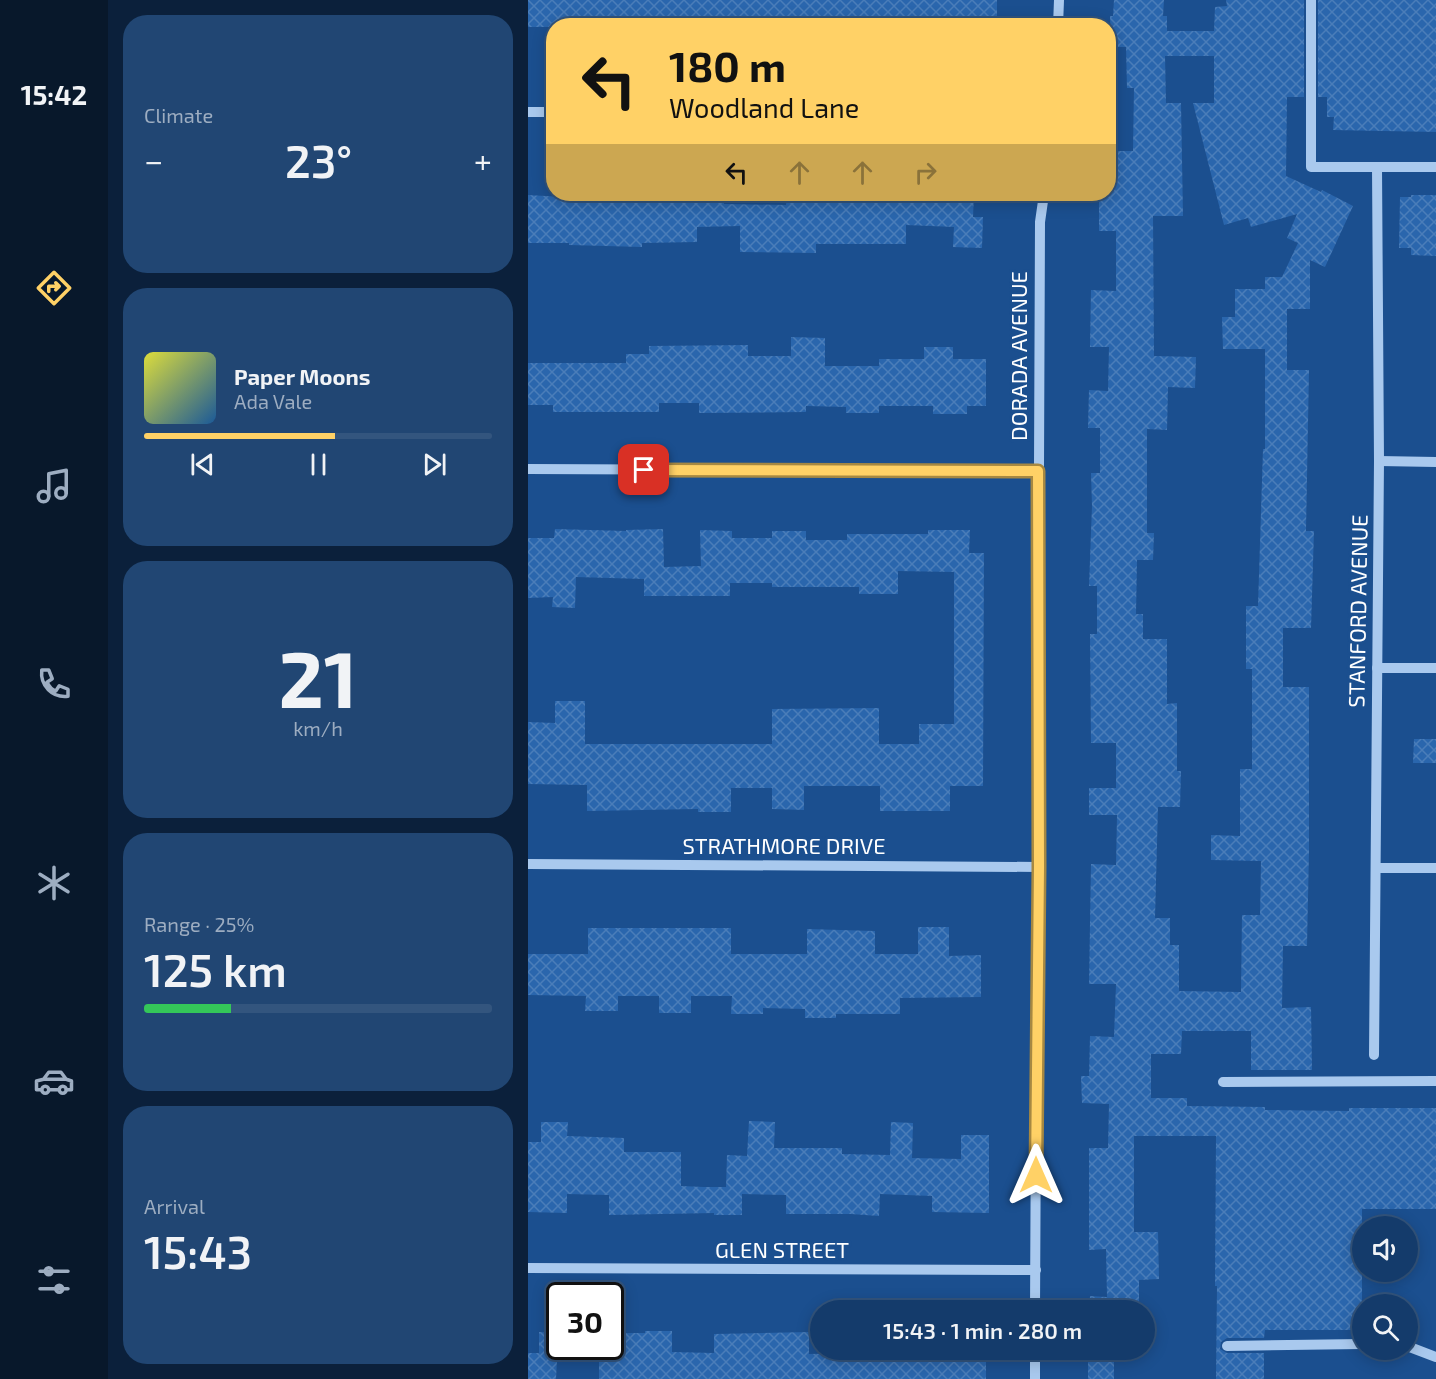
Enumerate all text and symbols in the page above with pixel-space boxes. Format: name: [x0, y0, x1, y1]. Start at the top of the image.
text: 180 m: [669, 40, 786, 90]
icon: left: [570, 42, 648, 120]
text: 15:42: [21, 78, 87, 110]
text: Woodland Lane: [669, 91, 859, 123]
text: Climate: [144, 103, 213, 127]
text: 23°: [285, 133, 352, 187]
text: −: [144, 140, 163, 180]
text: +: [474, 140, 492, 180]
icon: left: [720, 156, 753, 189]
icon: ahead: [783, 156, 816, 189]
icon: ahead: [846, 156, 879, 189]
icon: right: [909, 156, 942, 189]
icon: directions: [33, 267, 75, 309]
street label: DORADA AVENUE: [1005, 271, 1031, 441]
text: Paper Moons: [234, 363, 370, 389]
text: Ada Vale: [234, 389, 312, 413]
pin: [618, 444, 669, 495]
icon: previous: [186, 448, 219, 481]
icon: pause: [302, 448, 335, 481]
icon: next: [418, 448, 451, 481]
icon: arrive: [627, 453, 660, 486]
icon: music: [33, 465, 75, 507]
street label: STANFORD AVENUE: [1342, 514, 1372, 708]
text: 21: [278, 630, 358, 724]
icon: phone: [33, 663, 75, 705]
text: km/h: [293, 716, 343, 740]
street label: STRATHMORE DRIVE: [682, 832, 886, 858]
icon: climate: [33, 862, 75, 904]
text: Range · 25%: [144, 912, 254, 936]
text: 125 km: [144, 942, 287, 996]
icon: car: [33, 1060, 75, 1102]
position arrow: [1004, 1143, 1068, 1207]
text: Arrival: [144, 1194, 205, 1218]
map controls: [1352, 1216, 1418, 1360]
button: sound: [1352, 1216, 1418, 1282]
text: 15:43: [144, 1224, 252, 1278]
street label: GLEN STREET: [715, 1236, 849, 1262]
icon: filters: [33, 1259, 75, 1301]
speed limit sign: 30: [546, 1282, 624, 1360]
button: search: [1352, 1294, 1418, 1360]
text: 15:43 · 1 min · 280 m: [883, 1317, 1082, 1343]

